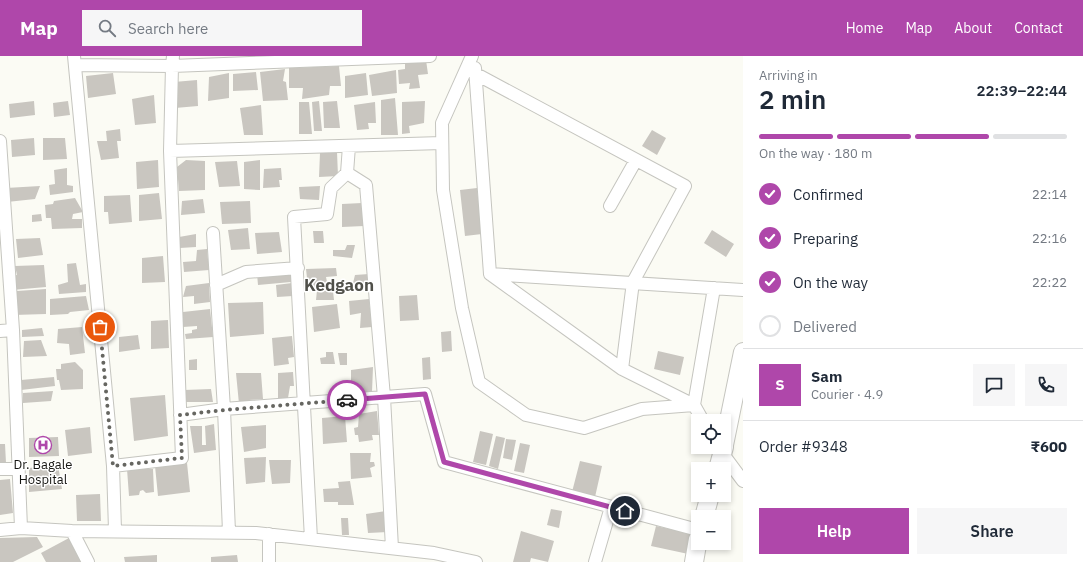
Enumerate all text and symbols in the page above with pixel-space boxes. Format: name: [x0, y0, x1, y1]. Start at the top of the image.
search box: [82, 10, 362, 46]
text: Map: [20, 16, 58, 40]
icon: search: [96, 17, 118, 39]
text: Search here: [128, 19, 208, 38]
text: Home: [846, 19, 883, 37]
text: Map: [905, 19, 932, 37]
text: About: [954, 19, 992, 37]
text: Contact: [1014, 19, 1063, 37]
text: Arriving in: [759, 67, 818, 84]
text: 22:39–22:44: [977, 81, 1067, 100]
text: 2 min: [759, 82, 826, 116]
text: On the way · 180 m: [759, 145, 872, 162]
icon: check: [759, 183, 781, 205]
text: Confirmed: [793, 185, 863, 204]
text: 22:14: [1032, 186, 1067, 203]
icon: check: [759, 227, 781, 249]
text: Preparing: [793, 229, 858, 248]
text: 22:16: [1032, 230, 1067, 247]
icon: check: [759, 271, 781, 293]
text: On the way: [793, 273, 868, 292]
district label: Kedgaon: [304, 274, 374, 296]
text: 22:22: [1032, 274, 1067, 291]
pin: [83, 310, 117, 344]
icon: bag: [89, 316, 111, 338]
text: Delivered: [793, 317, 857, 336]
button: chat: [973, 364, 1015, 406]
button: phone: [1025, 364, 1067, 406]
text: Sam: [811, 367, 842, 386]
text: S: [775, 375, 785, 394]
courier: [327, 380, 367, 420]
text: Courier · 4.9: [811, 386, 883, 403]
icon: car: [336, 389, 358, 411]
map controls: [691, 414, 731, 550]
button: locate: [691, 414, 731, 454]
hospital icon: Dr. Bagale Hospital: [33, 435, 53, 455]
text: Order #9348: [759, 437, 848, 456]
text: ₹600: [1031, 437, 1067, 456]
place label: Dr. Bagale Hospital: [14, 456, 72, 488]
button: +: [691, 462, 731, 502]
pin: [608, 494, 642, 528]
icon: home: [614, 500, 636, 522]
button: Help: [759, 508, 909, 554]
button: Share: [917, 508, 1067, 554]
button: −: [691, 510, 731, 550]

